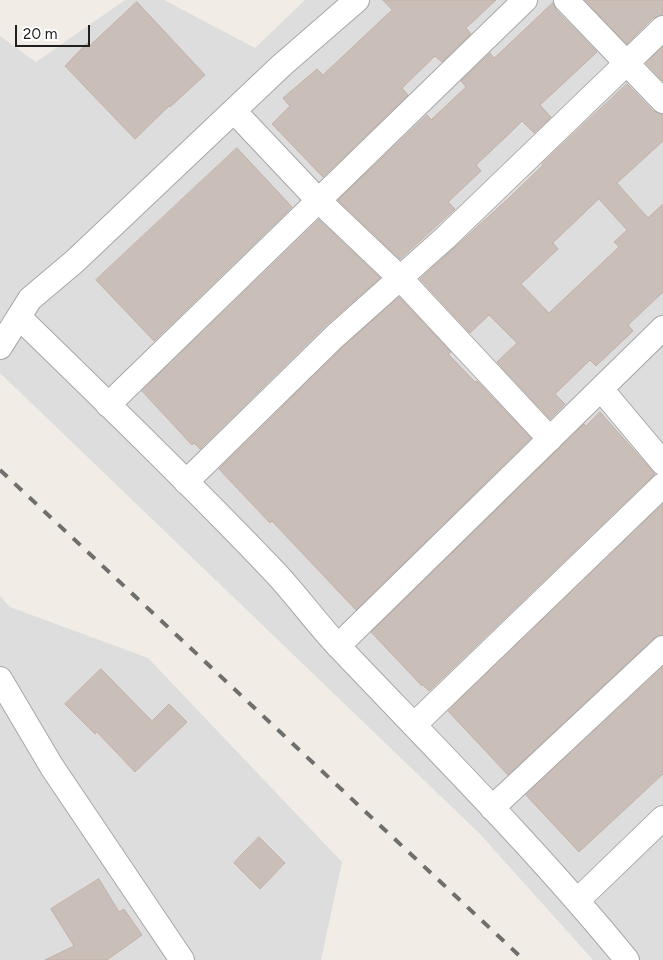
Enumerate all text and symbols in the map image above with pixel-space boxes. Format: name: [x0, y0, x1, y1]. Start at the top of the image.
scale bar: [18, 15, 92, 47]
text: 20 m: [23, 25, 57, 43]

